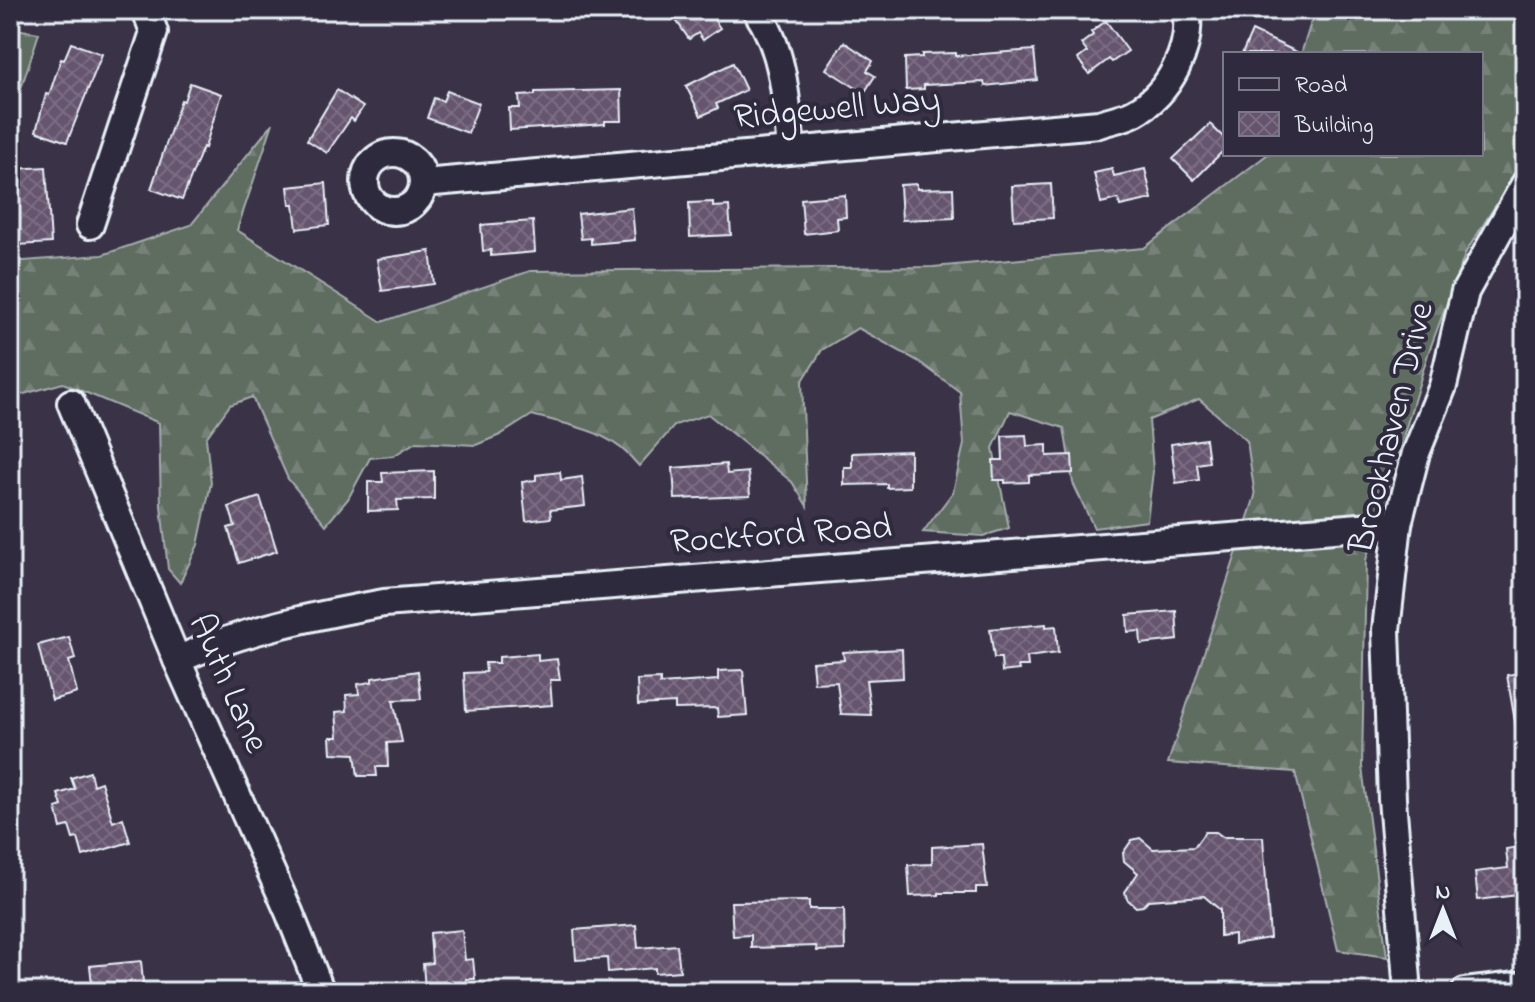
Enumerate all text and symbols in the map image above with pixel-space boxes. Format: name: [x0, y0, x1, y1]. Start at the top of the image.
legend: [1223, 52, 1483, 156]
text: Road: [1295, 69, 1348, 104]
street label: Ridgewell Way: [732, 75, 942, 145]
text: Building: [1294, 109, 1374, 144]
street label: Brookhaven Drive: [1336, 296, 1450, 560]
street label: Rockford Road: [668, 502, 894, 570]
street label: Auth Lane: [173, 606, 282, 763]
north arrow: [1403, 870, 1483, 950]
text: N: [1436, 877, 1450, 909]

